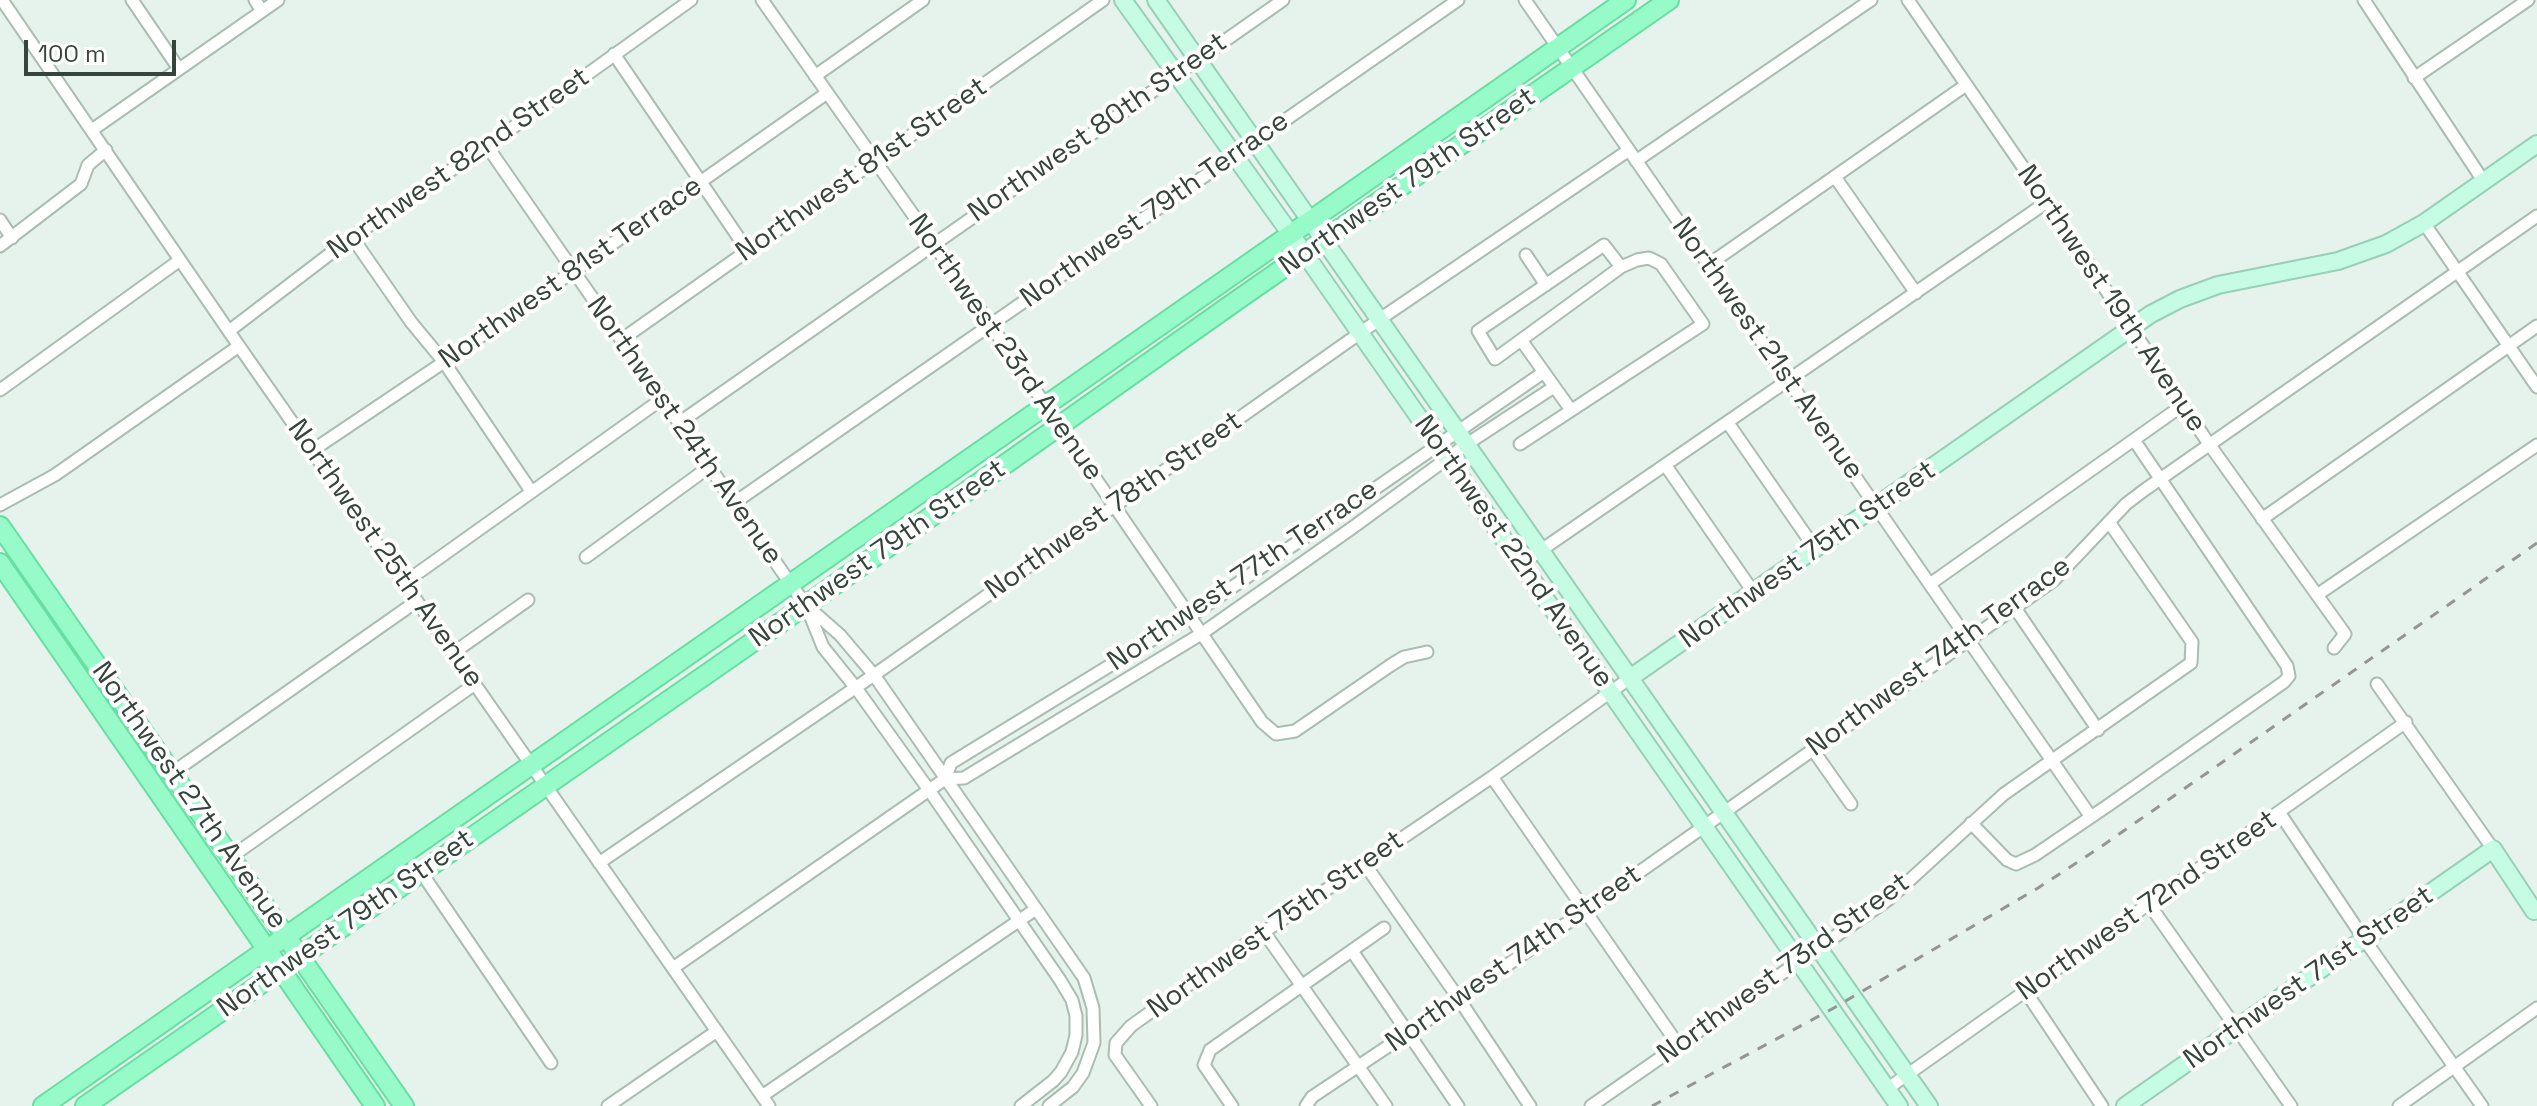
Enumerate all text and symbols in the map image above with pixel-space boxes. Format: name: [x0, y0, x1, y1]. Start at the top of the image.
scale bar: [28, 24, 180, 74]
street label: Northwest 80th Street: [962, 26, 1234, 230]
text: 100 m: [38, 38, 106, 69]
street label: Northwest 82nd Street: [322, 61, 596, 267]
street label: Northwest 81st Street: [730, 71, 994, 269]
street label: Northwest 79th Street: [1273, 81, 1543, 283]
street label: Northwest 79th Terrace: [1014, 105, 1296, 315]
street label: Northwest 19th Avenue: [2009, 159, 2213, 439]
street label: Northwest 81st Terrace: [433, 169, 709, 377]
street label: Northwest 23rd Avenue: [900, 208, 1110, 488]
street label: Northwest 21st Avenue: [1664, 212, 1870, 486]
street label: Northwest 24th Avenue: [579, 291, 789, 571]
street label: Northwest 78th Street: [979, 405, 1249, 607]
street label: Northwest 22nd Avenue: [1406, 409, 1620, 695]
street label: Northwest 25th Avenue: [280, 414, 490, 694]
street label: Northwest 79th Street: [743, 453, 1013, 655]
street label: Northwest 75th Street: [1673, 454, 1943, 656]
street label: Northwest 77th Terrace: [1102, 473, 1384, 679]
street label: Northwest 74th Terrace: [1800, 550, 2078, 764]
street label: Northwest 27th Avenue: [84, 656, 294, 936]
street label: Northwest 72nd Street: [2010, 803, 2284, 1009]
street label: Northwest 79th Street: [211, 823, 481, 1025]
street label: Northwest 75th Street: [1141, 824, 1411, 1026]
street label: Northwest 74th Street: [1380, 858, 1648, 1060]
street label: Northwest 73rd Street: [1651, 866, 1917, 1072]
street label: Northwest 71st Street: [2178, 879, 2440, 1077]

